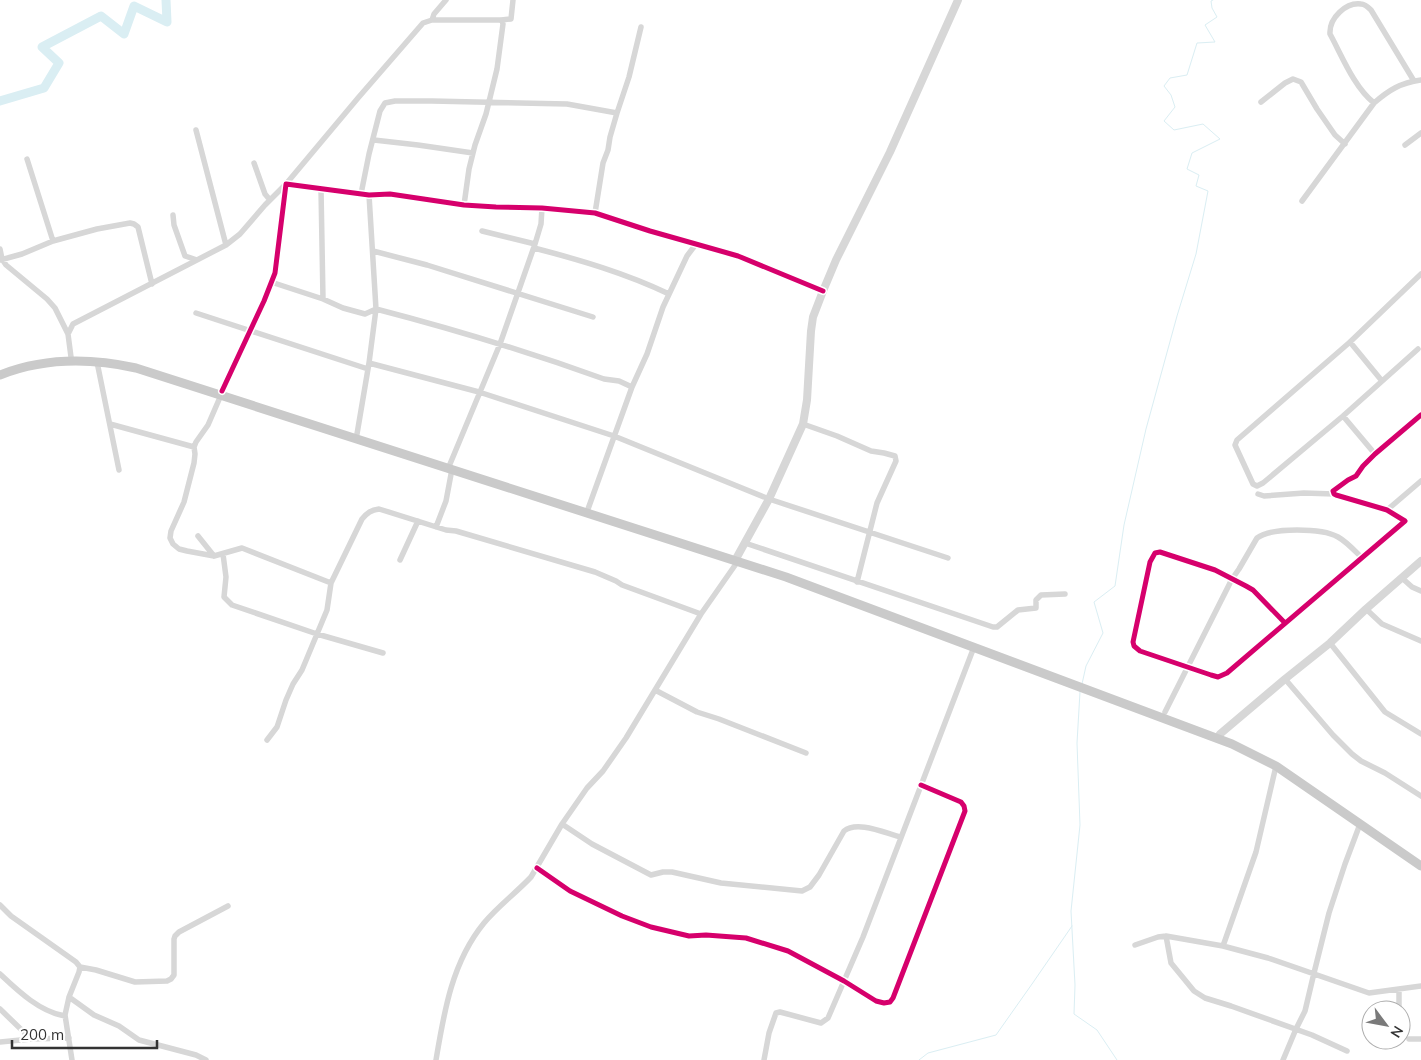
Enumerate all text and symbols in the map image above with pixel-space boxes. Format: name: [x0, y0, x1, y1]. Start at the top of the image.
north arrow: [1361, 1000, 1411, 1050]
scale bar: [12, 1018, 158, 1050]
text: N: [1387, 1023, 1407, 1041]
text: 200 m: [20, 1025, 64, 1044]

